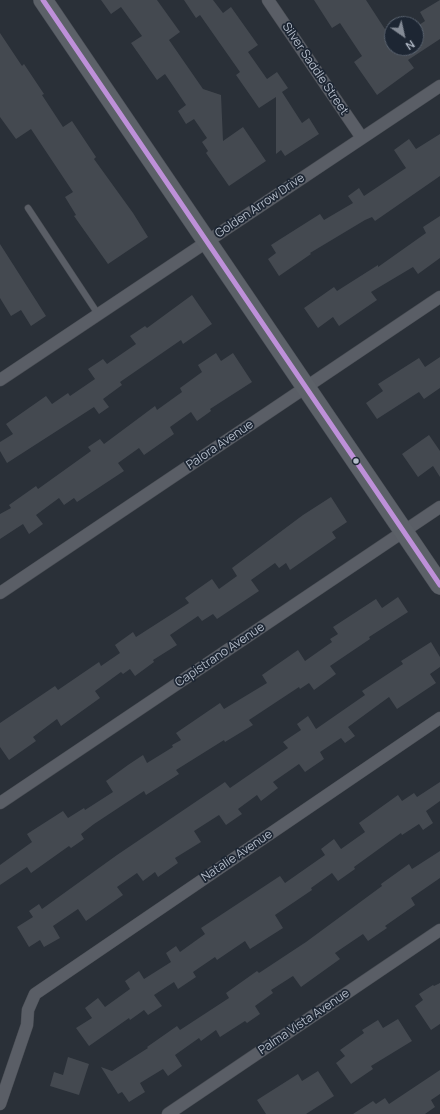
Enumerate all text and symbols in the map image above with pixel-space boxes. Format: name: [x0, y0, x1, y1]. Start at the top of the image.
north arrow: [384, 16, 424, 56]
street label: Silver Saddle Street: [279, 20, 351, 118]
text: N: [403, 37, 418, 54]
street label: Golden Arrow Drive: [213, 171, 307, 241]
street label: Palora Avenue: [184, 417, 256, 473]
unlabelled marker: [351, 456, 361, 466]
street label: Capistrano Avenue: [173, 620, 267, 690]
street label: Natalie Avenue: [199, 827, 275, 885]
street label: Palma Vista Avenue: [256, 986, 352, 1058]

